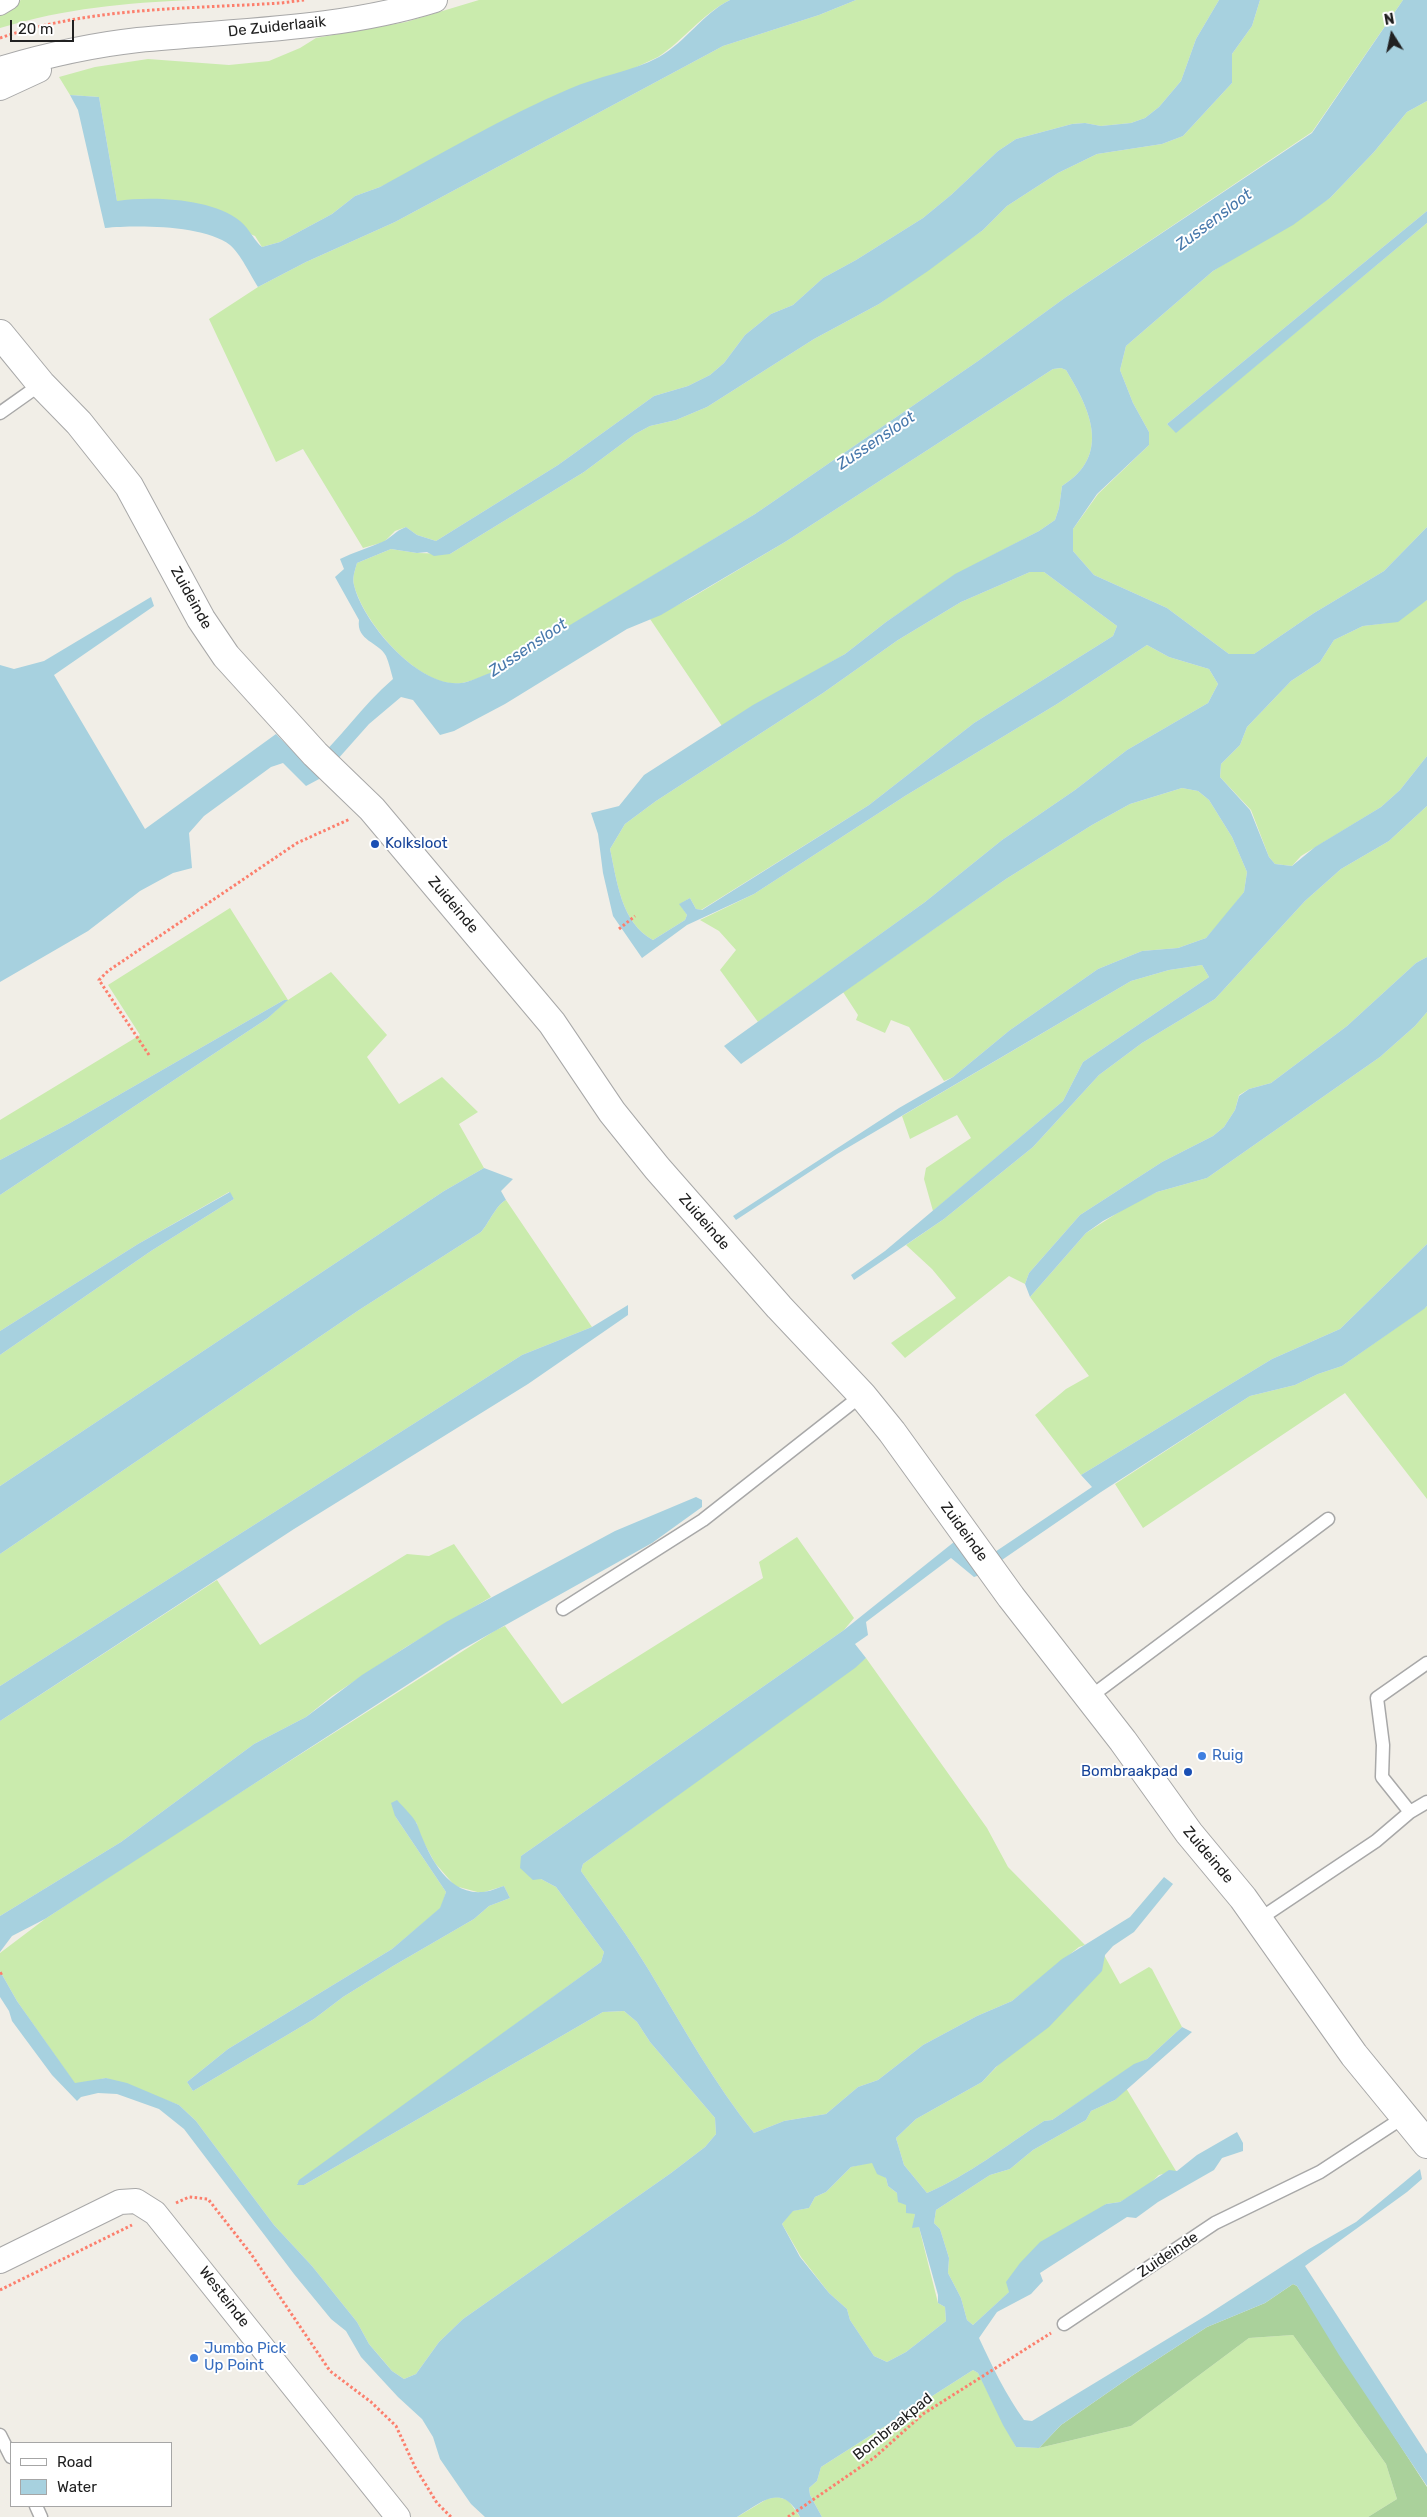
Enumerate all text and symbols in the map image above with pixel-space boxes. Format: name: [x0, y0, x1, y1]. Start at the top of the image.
scale bar: [12, 10, 76, 42]
north arrow: [1367, 10, 1417, 60]
text: N: [1383, 10, 1396, 29]
street label: De Zuiderlaaik: [227, 13, 327, 41]
text: 20 m: [18, 20, 53, 38]
water label: Zussensloot: [1172, 185, 1256, 255]
water label: Zussensloot: [833, 408, 919, 474]
street label: Zuideinde: [166, 564, 216, 632]
water label: Zussensloot: [485, 615, 571, 681]
place label: Kolksloot: [385, 835, 448, 853]
marker: Kolksloot: [369, 838, 381, 850]
street label: Zuideinde: [424, 873, 482, 937]
street label: Zuideinde: [675, 1190, 733, 1254]
street label: Zuideinde: [937, 1499, 991, 1565]
place label: Ruig: [1212, 1747, 1243, 1765]
marker: Ruig: [1196, 1750, 1208, 1762]
place label: Bombraakpad: [1081, 1763, 1178, 1781]
marker: Bombraakpad: [1182, 1766, 1194, 1778]
street label: Zuideinde: [1179, 1823, 1237, 1887]
street label: Zuideinde: [1134, 2228, 1202, 2282]
street label: Westeinde: [195, 2263, 253, 2331]
place label: Jumbo Pick Up Point: [204, 2340, 286, 2375]
marker: Jumbo Pick Up Point: [188, 2352, 200, 2364]
street label: Bombraakpad: [850, 2390, 936, 2464]
legend: [10, 2442, 172, 2507]
text: Road: [57, 2453, 93, 2471]
text: Water: [57, 2478, 97, 2496]

